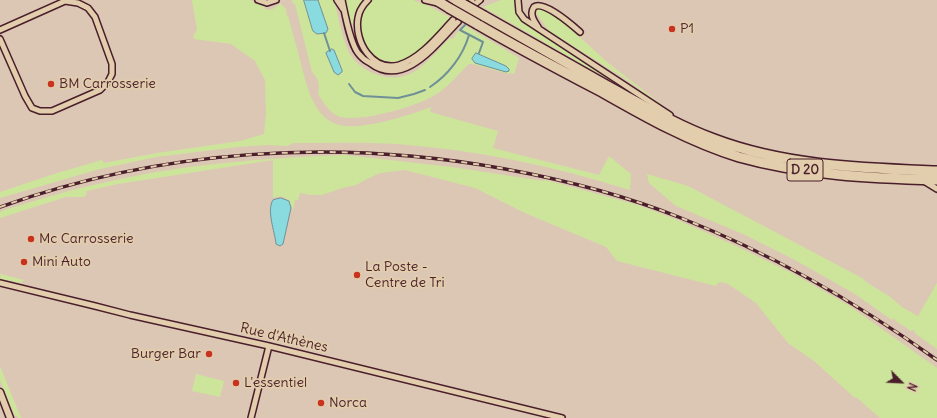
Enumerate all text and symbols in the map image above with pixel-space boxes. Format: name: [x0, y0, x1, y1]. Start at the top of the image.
place label: P1: [680, 21, 694, 37]
marker: P1: [667, 24, 677, 34]
place label: BM Carrosserie: [59, 76, 156, 92]
marker: BM Carrosserie: [46, 79, 56, 89]
road number: D 20: [787, 159, 823, 181]
place label: Mc Carrosserie: [39, 231, 134, 247]
marker: Mc Carrosserie: [26, 234, 36, 244]
place label: Mini Auto: [32, 254, 91, 270]
marker: Mini Auto: [19, 257, 29, 267]
place label: La Poste - Centre de Tri: [365, 259, 445, 292]
marker: La Poste - Centre de Tri: [352, 270, 362, 280]
street label: Rue d'Athènes: [239, 320, 329, 356]
place label: Burger Bar: [131, 346, 201, 362]
marker: Burger Bar: [204, 349, 214, 359]
north arrow: [881, 362, 921, 402]
place label: L'essentiel: [244, 375, 307, 391]
marker: L'essentiel: [231, 378, 241, 388]
text: N: [904, 381, 920, 393]
place label: Norca: [329, 395, 367, 411]
marker: Norca: [316, 398, 326, 408]

